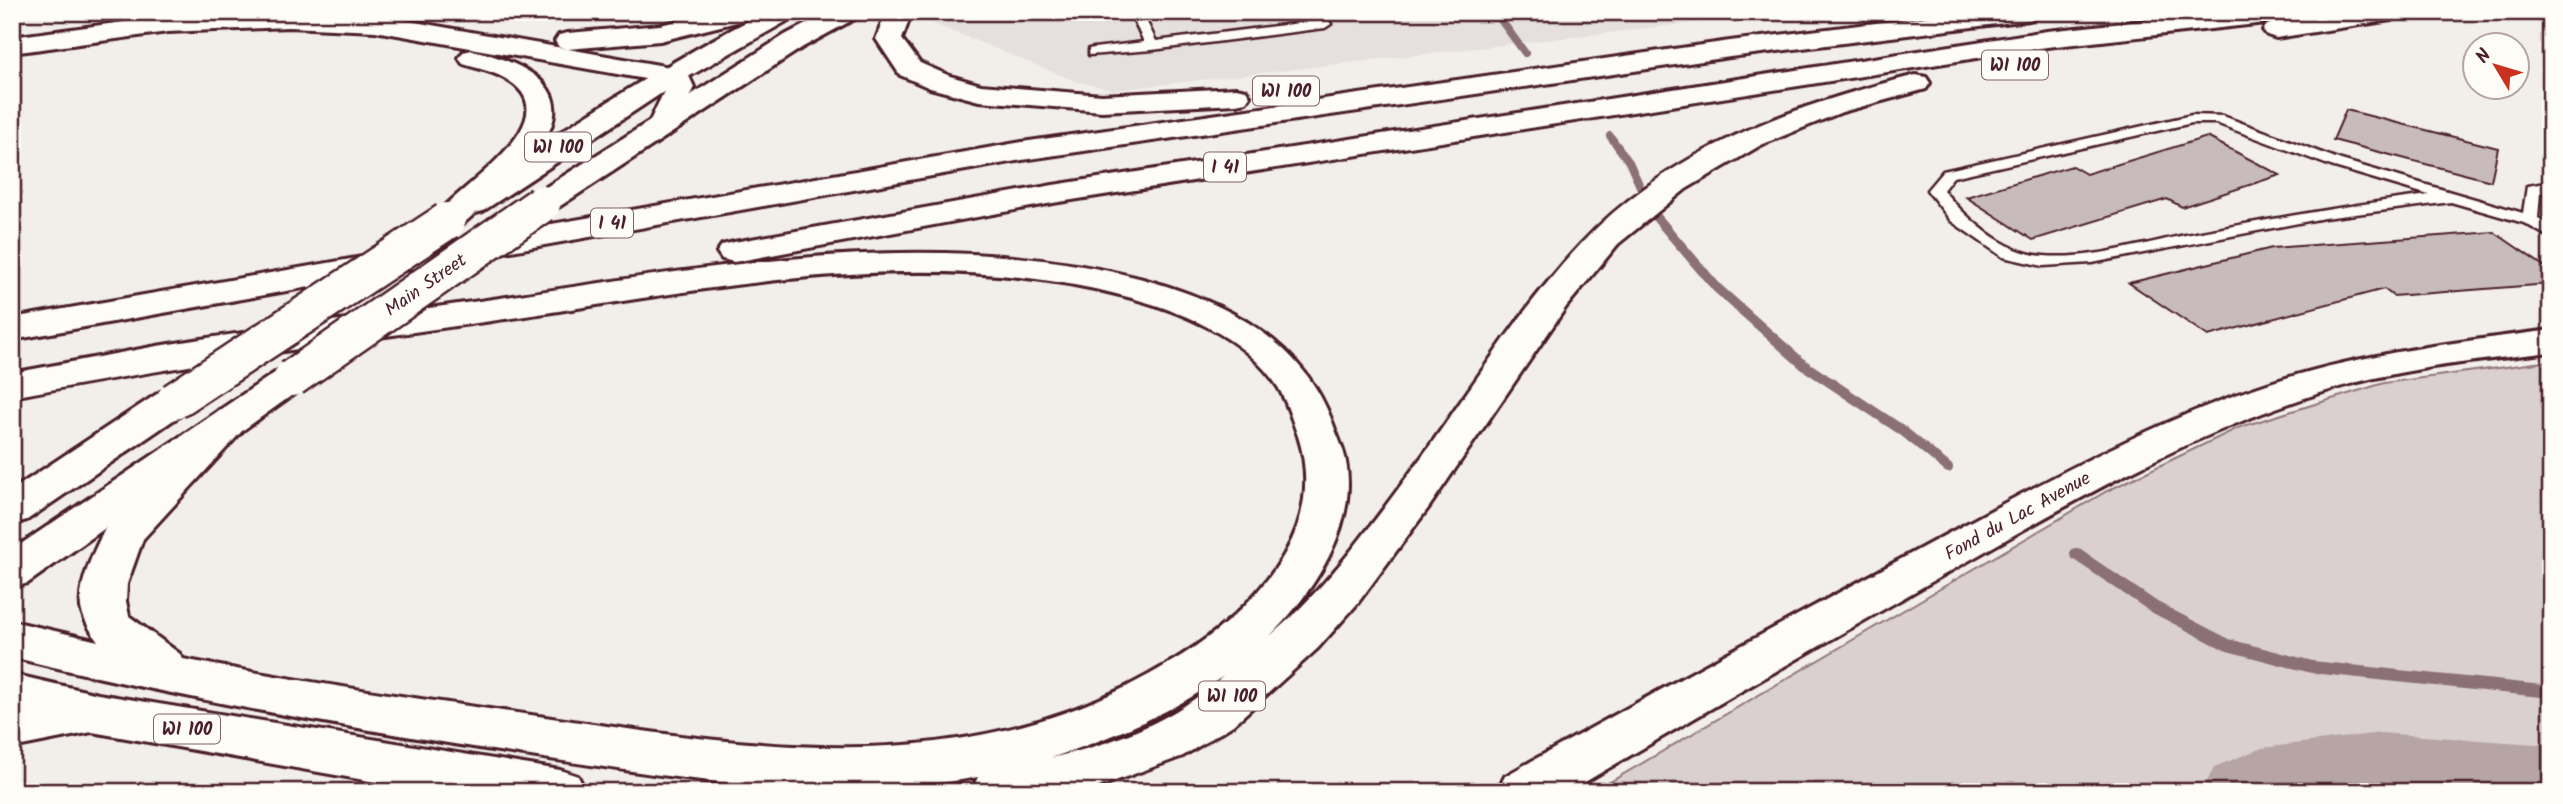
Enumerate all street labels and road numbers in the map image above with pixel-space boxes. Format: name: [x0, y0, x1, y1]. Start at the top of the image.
road number: WI 100: [1982, 51, 2048, 80]
road number: WI 100: [1253, 76, 1319, 106]
road number: WI 100: [525, 132, 591, 162]
road number: I 41: [1204, 152, 1246, 182]
road number: I 41: [591, 208, 633, 238]
street label: Main Street: [379, 246, 474, 325]
street label: Fond du Lac Avenue: [1939, 464, 2097, 569]
road number: WI 100: [1199, 682, 1265, 710]
road number: WI 100: [154, 714, 220, 744]

